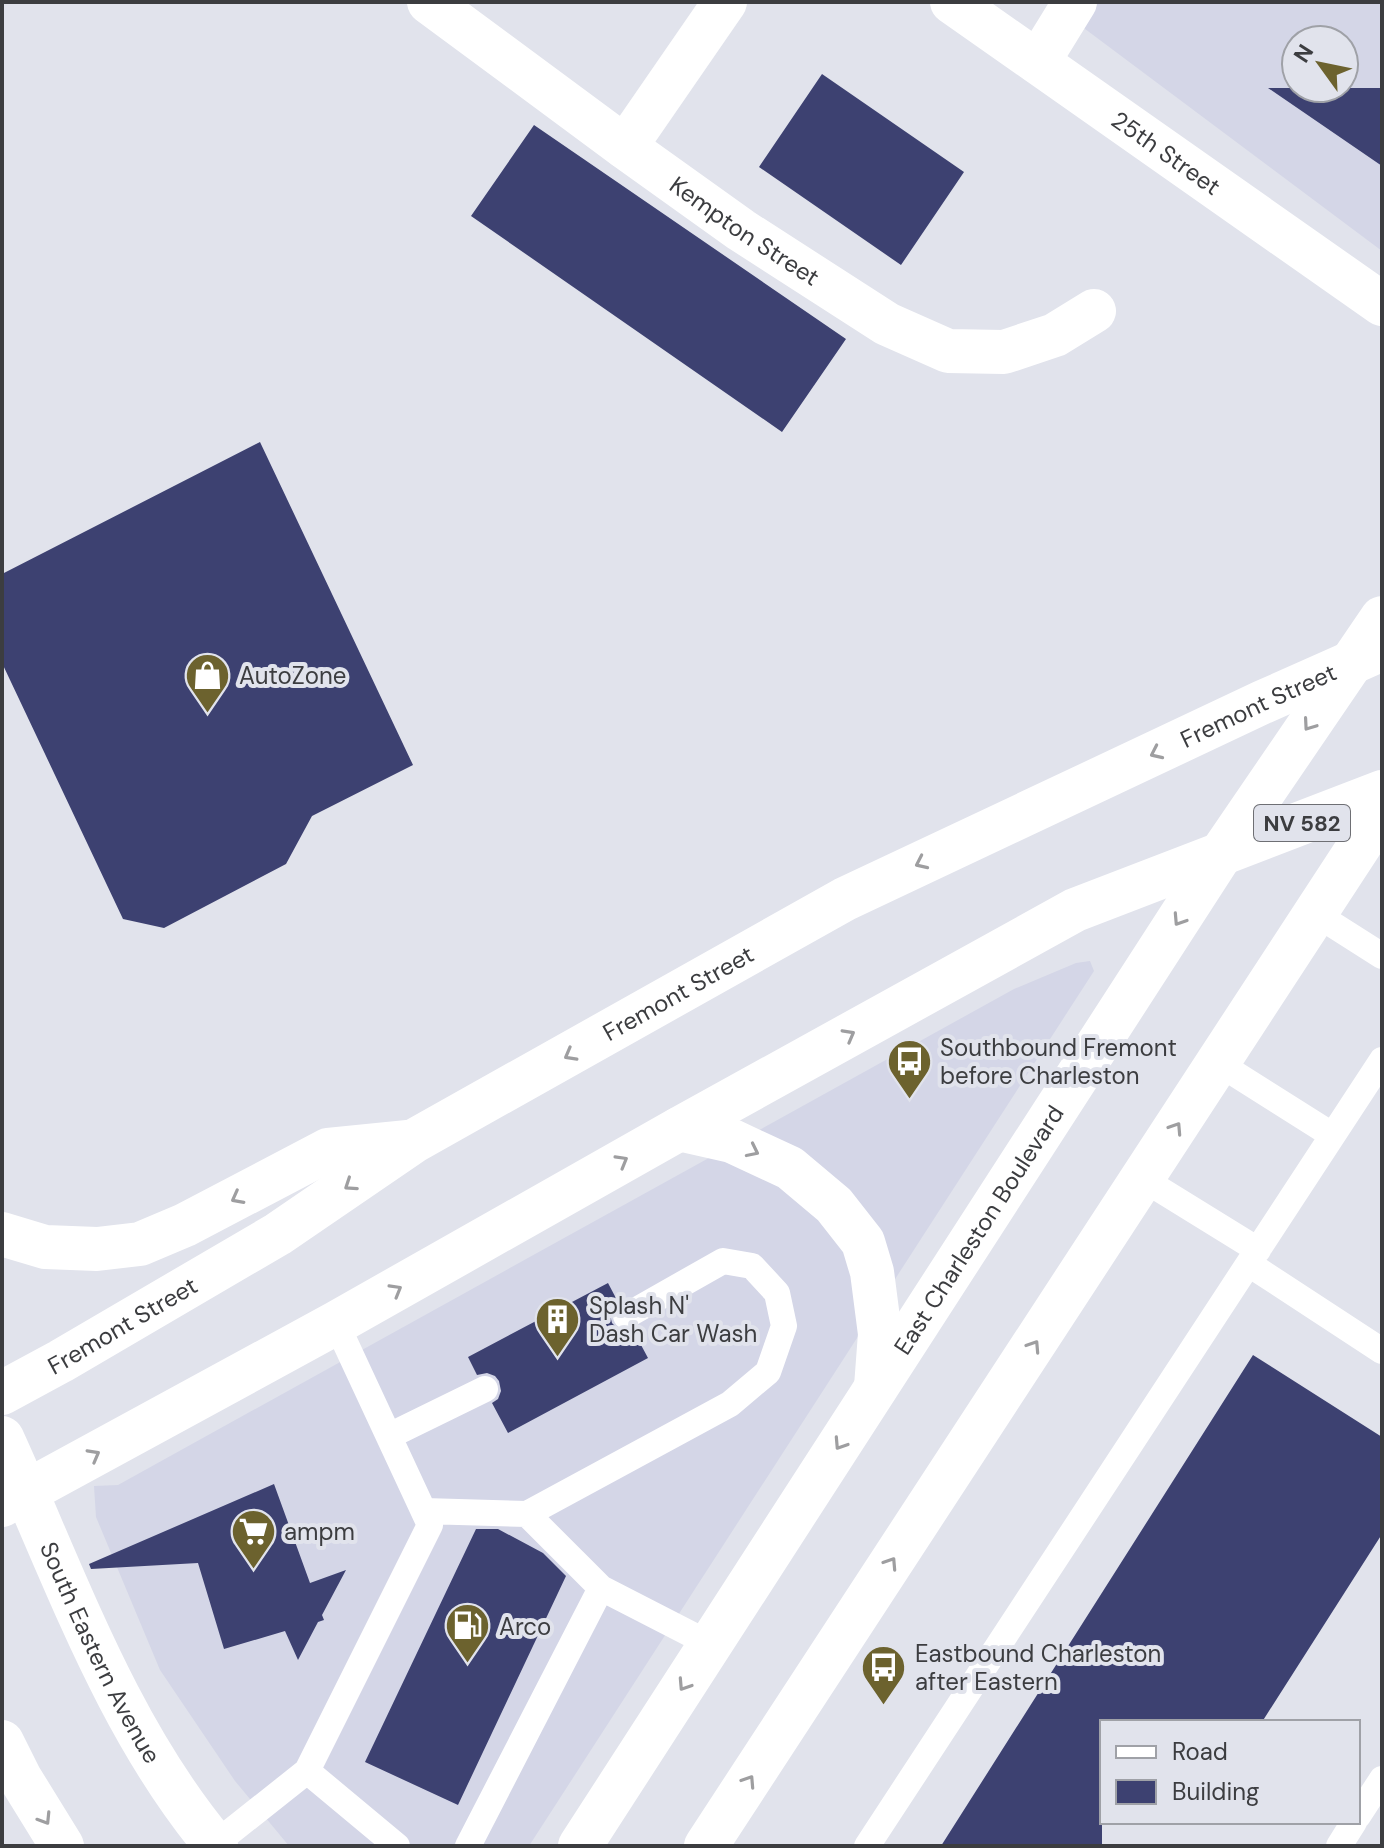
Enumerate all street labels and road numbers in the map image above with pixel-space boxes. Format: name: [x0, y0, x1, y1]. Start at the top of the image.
street label: 25th Street: [1106, 104, 1227, 202]
street label: Kempton Street: [664, 169, 826, 292]
street label: Fremont Street: [1175, 656, 1341, 754]
road number: NV 582: [1254, 805, 1350, 841]
street label: Fremont Street: [597, 938, 759, 1047]
street label: East Charleston Boulevard: [886, 1099, 1070, 1360]
street label: Fremont Street: [42, 1269, 203, 1381]
street label: South Eastern Avenue: [34, 1537, 168, 1769]

